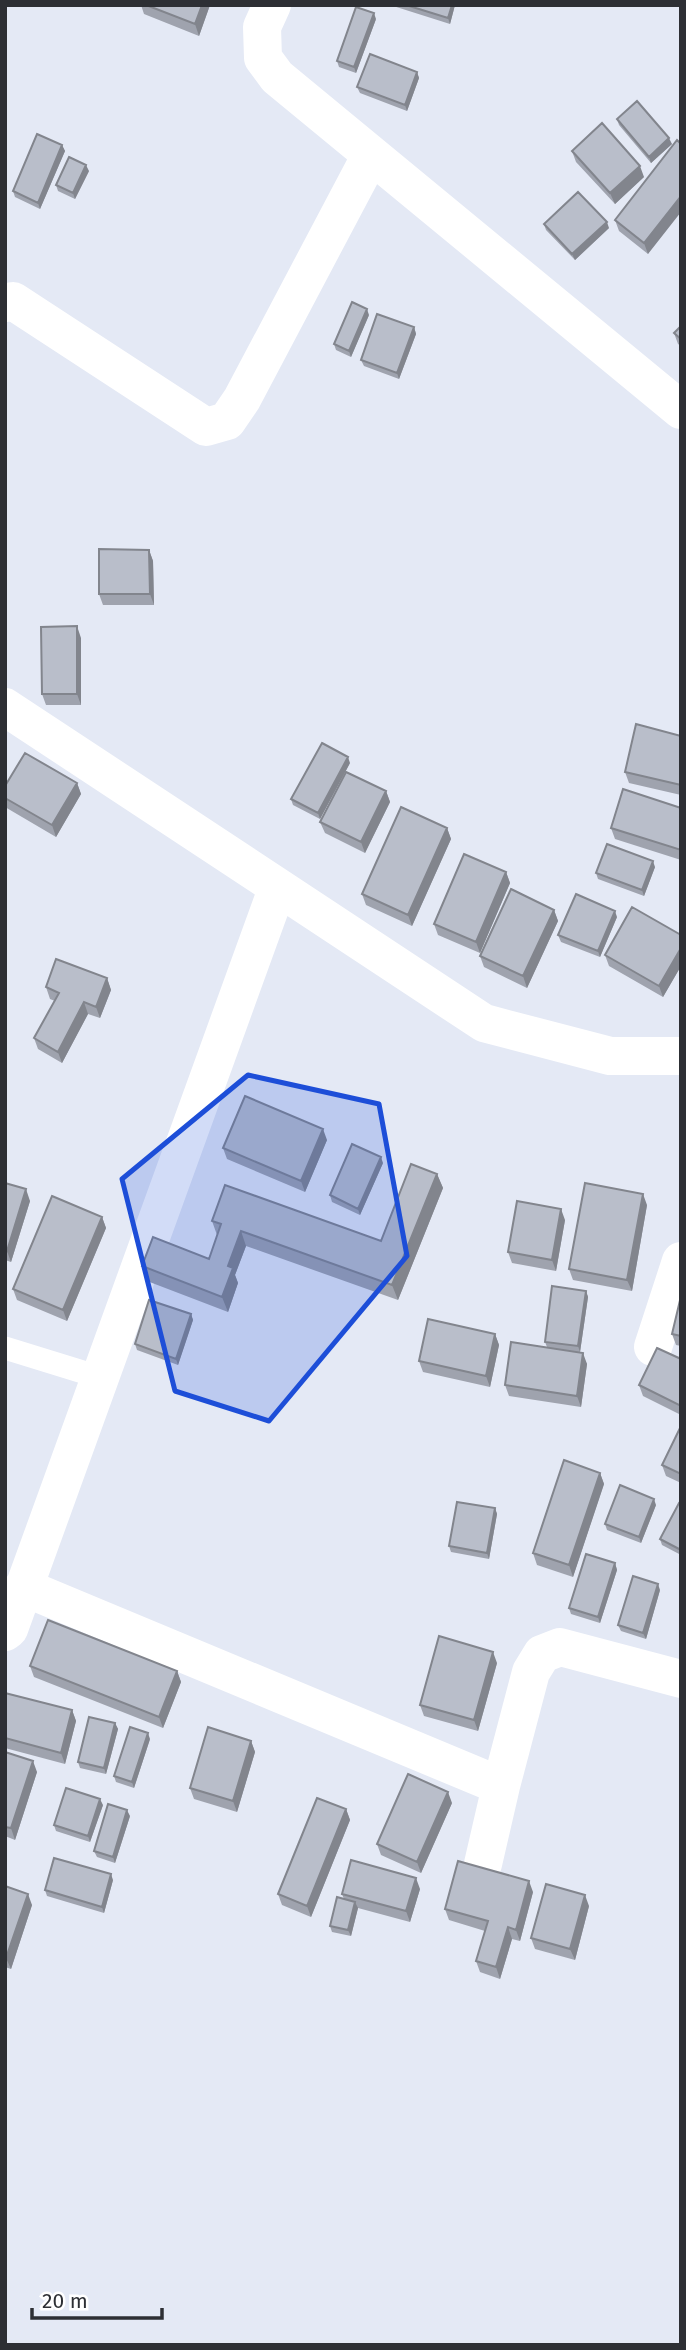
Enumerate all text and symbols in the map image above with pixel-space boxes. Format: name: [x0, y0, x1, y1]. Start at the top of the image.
scale bar: [32, 2276, 161, 2320]
text: 20 m: [42, 2288, 88, 2314]

